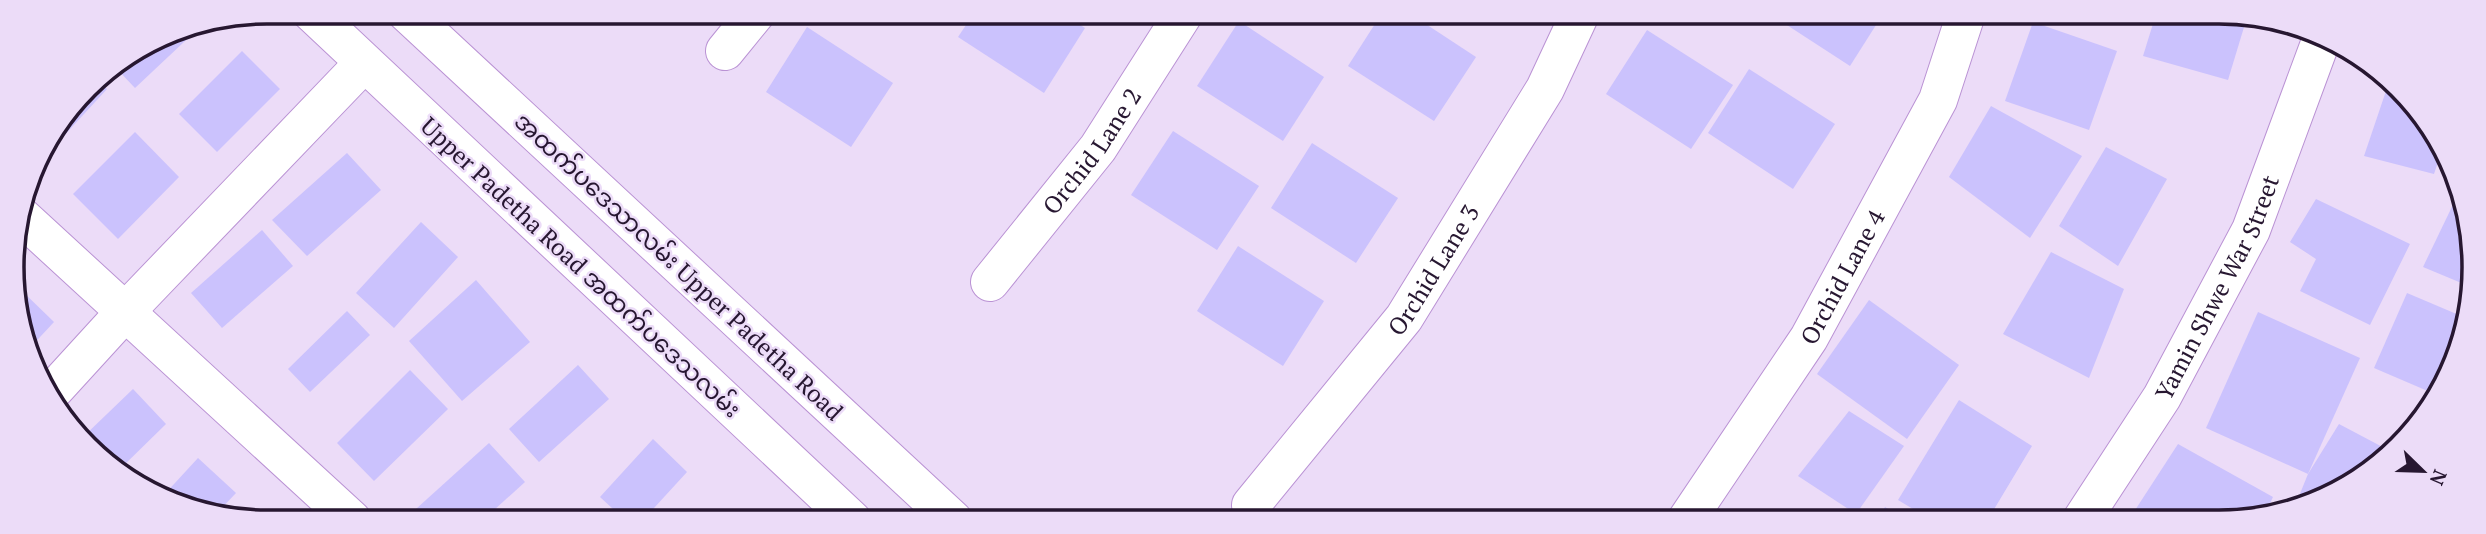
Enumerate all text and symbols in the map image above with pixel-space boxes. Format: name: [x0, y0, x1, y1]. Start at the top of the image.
street label: Orchid Lane 2: [1035, 82, 1148, 221]
street label: အထက်ပဒေသာလမ်း Upper Padetha Road: [508, 105, 850, 427]
street label: Upper Padetha Road အထက်ပဒေသလမ်း: [414, 110, 748, 424]
street label: Yamin Shwe War Street: [2147, 170, 2286, 405]
street label: Orchid Lane 3: [1380, 198, 1486, 342]
street label: Orchid Lane 4: [1793, 204, 1892, 350]
north arrow: [2388, 436, 2458, 506]
text: N: [2425, 466, 2453, 490]

